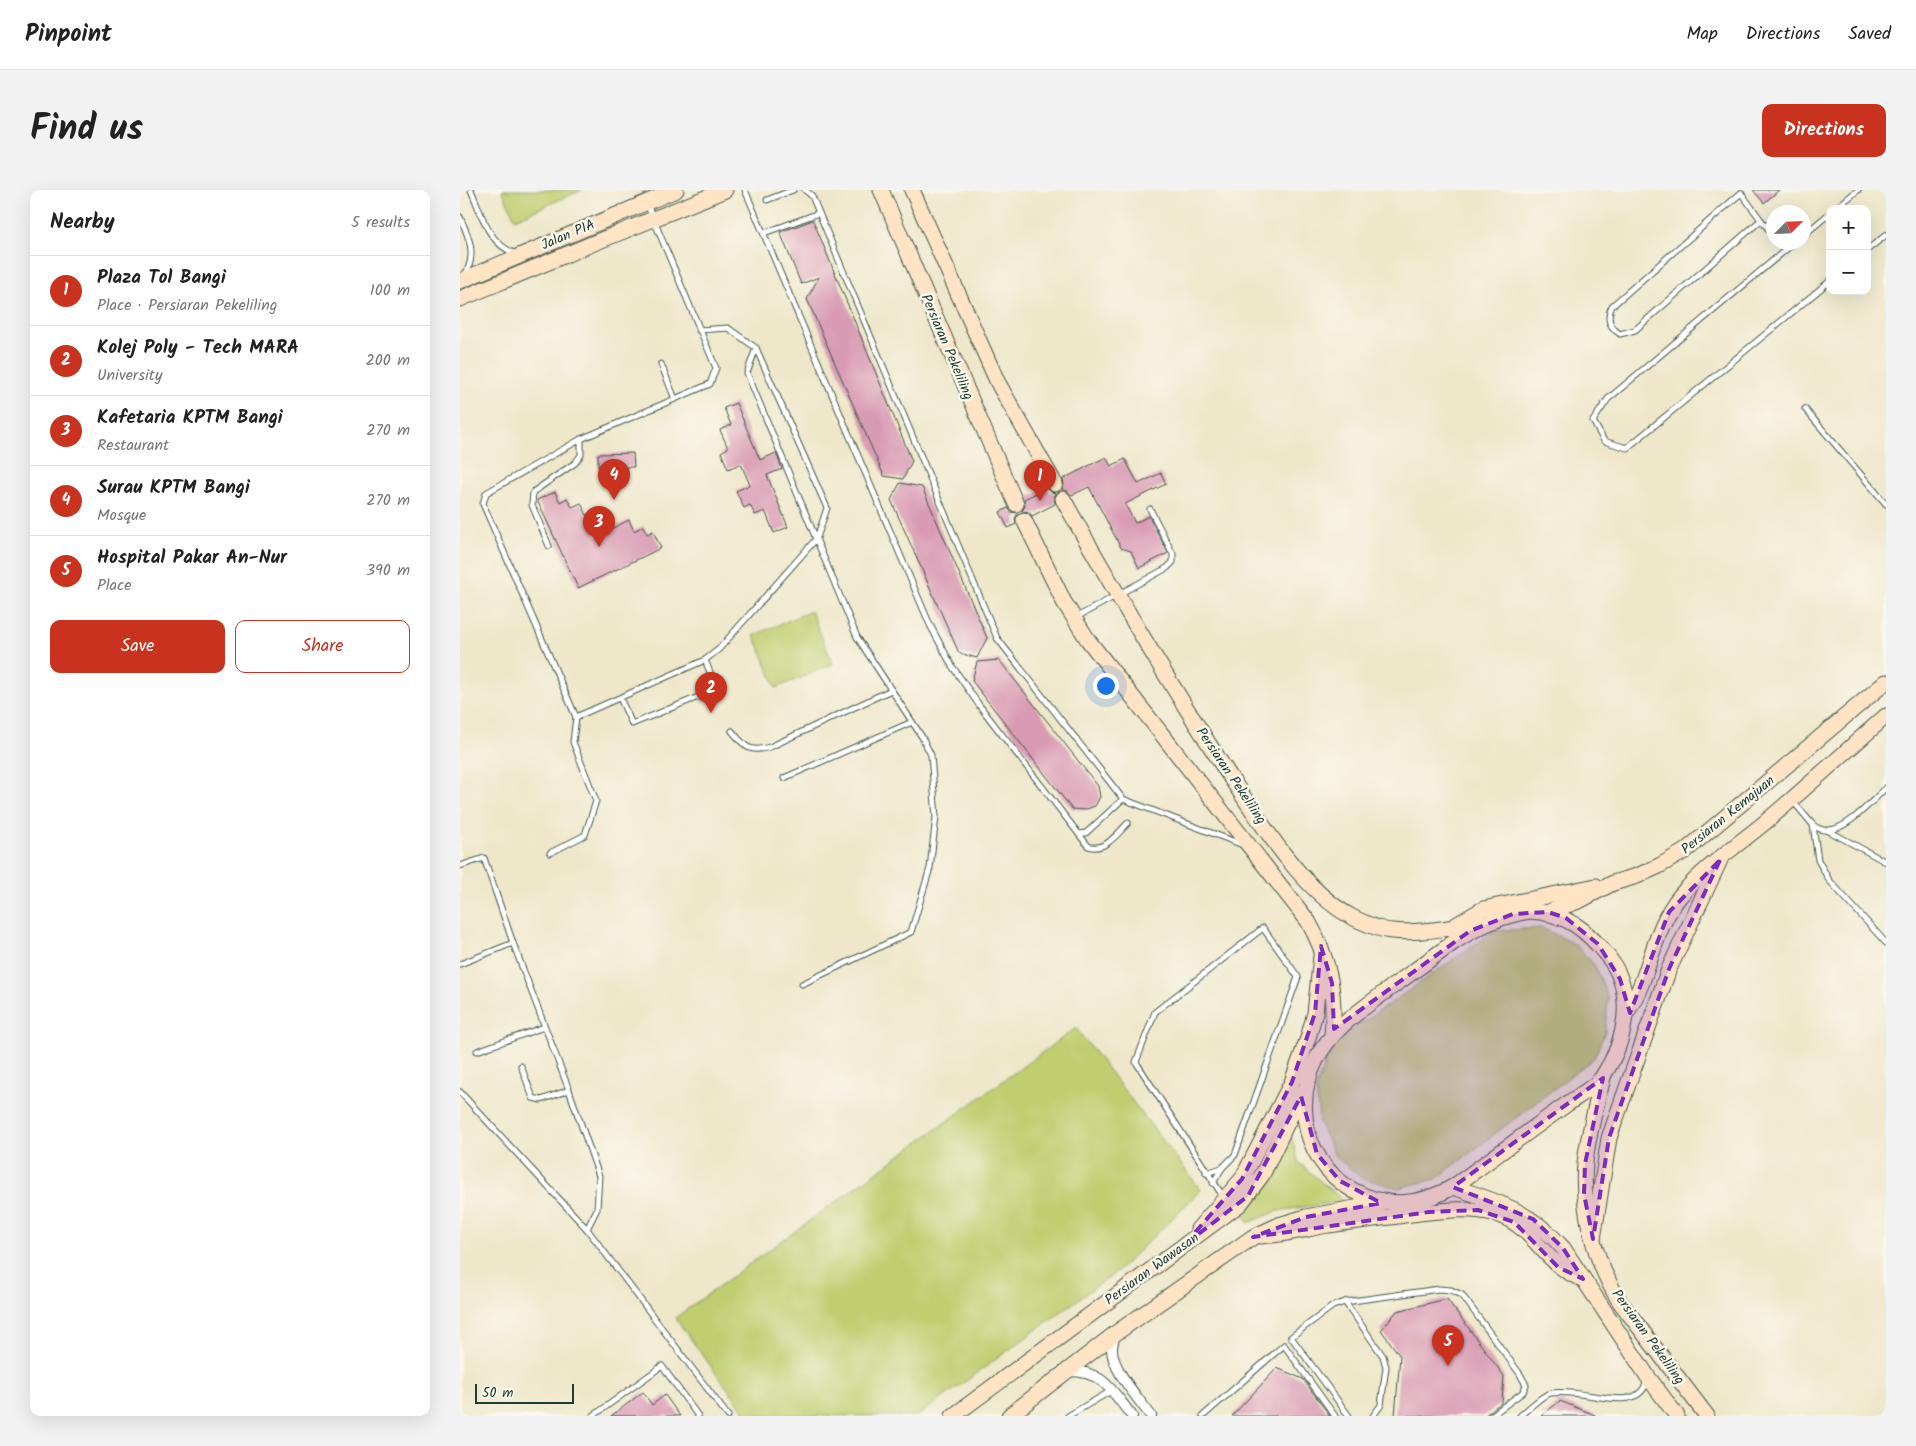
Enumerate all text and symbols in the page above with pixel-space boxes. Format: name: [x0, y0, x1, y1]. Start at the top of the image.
text: Pinpoint: [25, 15, 112, 54]
text: Map: [1686, 20, 1718, 49]
text: Directions: [1746, 20, 1820, 49]
text: Saved: [1848, 20, 1891, 49]
text: Find us: [30, 102, 143, 158]
button: Directions: [1762, 104, 1886, 157]
north arrow: [1766, 205, 1811, 250]
map controls: [1826, 205, 1871, 295]
button: +: [1826, 205, 1871, 250]
text: Nearby: [50, 206, 115, 239]
text: 5 results: [351, 210, 410, 235]
street label: Jalan P1A: [538, 214, 598, 256]
button: −: [1826, 250, 1871, 295]
text: Plaza Tol Bangi: [97, 263, 226, 293]
text: 1: [64, 278, 68, 303]
text: 100 m: [370, 278, 410, 303]
street label: Persiaran Pekeliling: [915, 291, 979, 403]
text: Place · Persiaran Pekeliling: [97, 293, 277, 318]
text: Kolej Poly - Tech MARA: [97, 333, 299, 363]
text: 2: [61, 348, 71, 373]
text: 200 m: [366, 348, 410, 373]
text: University: [97, 363, 162, 388]
text: Kafetaria KPTM Bangi: [97, 403, 283, 433]
text: 3: [62, 418, 70, 443]
text: 270 m: [366, 418, 410, 443]
text: Restaurant: [97, 433, 169, 458]
pin: 4: [598, 459, 630, 500]
pin: 1: [1024, 460, 1056, 501]
text: Surau KPTM Bangi: [97, 473, 250, 503]
text: 4: [62, 488, 70, 513]
text: 270 m: [366, 488, 410, 513]
text: Mosque: [97, 503, 146, 528]
pin: 3: [583, 506, 615, 547]
text: Hospital Pakar An-Nur: [97, 543, 287, 573]
text: 5: [62, 558, 70, 583]
text: 390 m: [366, 558, 410, 583]
text: Place: [97, 573, 131, 598]
button: Save: [50, 620, 225, 673]
button: Share: [235, 620, 410, 673]
pin: 2: [695, 672, 727, 713]
your location: [1093, 673, 1119, 699]
street label: Persiaran Pekeliling: [1190, 723, 1272, 829]
street label: Persiaran Kemajuan: [1676, 770, 1780, 860]
street label: Persiaran Wawasan: [1100, 1227, 1204, 1311]
street label: Persiaran Pekeliling: [1606, 1285, 1690, 1389]
pin: 5: [1432, 1325, 1464, 1366]
scale bar: [475, 1381, 574, 1404]
text: 50 m: [482, 1382, 513, 1404]

